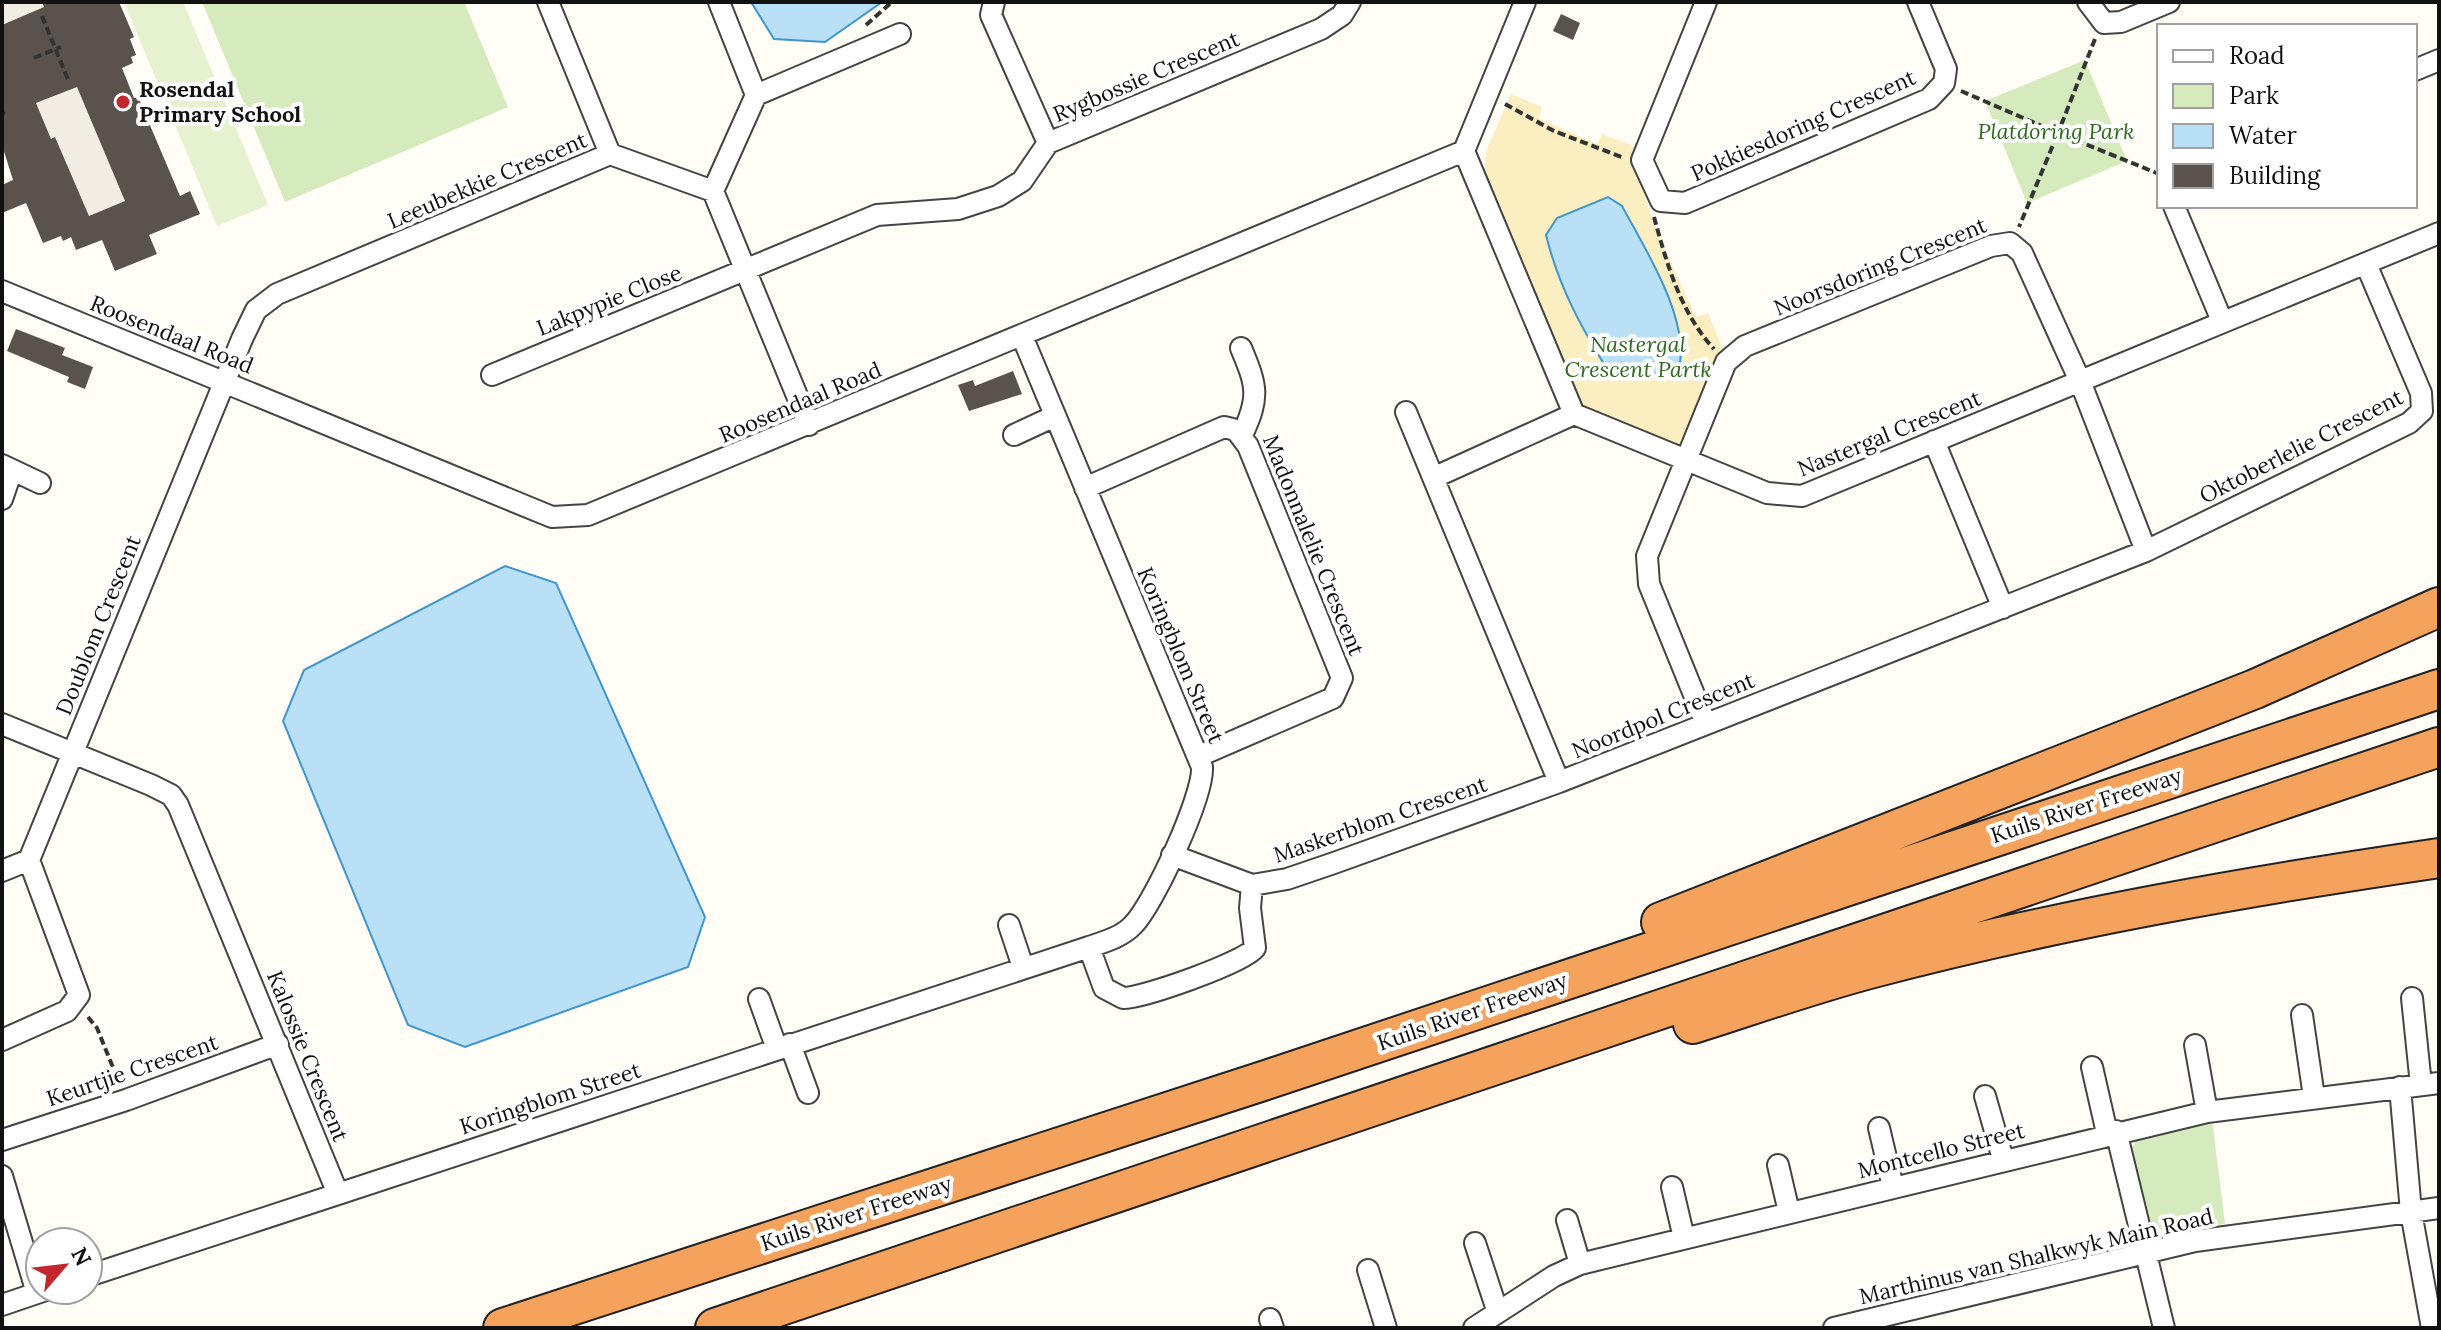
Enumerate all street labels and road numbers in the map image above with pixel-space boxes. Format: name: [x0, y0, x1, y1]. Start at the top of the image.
street label: Rygbossie Crescent: [1049, 24, 1244, 128]
street label: Pokkiesdoring Crescent: [1686, 63, 1920, 187]
street label: Leeubekkie Crescent: [383, 125, 591, 235]
street label: Noorsdoring Crescent: [1769, 210, 1991, 322]
street label: Lakpypie Close: [532, 258, 686, 342]
street label: Roosendaal Road: [86, 289, 258, 379]
street label: Roosendaal Road: [715, 355, 885, 449]
street label: Oktoberlelie Crescent: [2195, 382, 2408, 509]
street label: Nastergal Crescent: [1793, 383, 1985, 483]
street label: Madonnalelie Crescent: [1257, 431, 1371, 660]
street label: Doublom Crescent: [49, 531, 147, 719]
street label: Koringblom Street: [1131, 563, 1231, 748]
street label: Noordpol Crescent: [1568, 665, 1759, 764]
street label: Kuils River Freeway: [1987, 761, 2185, 849]
street label: Maskerblom Crescent: [1270, 769, 1491, 869]
street label: Kuils River Freeway: [1373, 965, 1571, 1057]
street label: Kalossie Crescent: [261, 967, 355, 1146]
street label: Keurtjie Crescent: [43, 1027, 222, 1112]
street label: Koringblom Street: [456, 1055, 645, 1140]
street label: Montcello Street: [1855, 1116, 2028, 1184]
street label: Kuils River Freeway: [757, 1169, 955, 1257]
street label: Marthinus van Shalkwyk Main Road: [1856, 1202, 2216, 1310]

